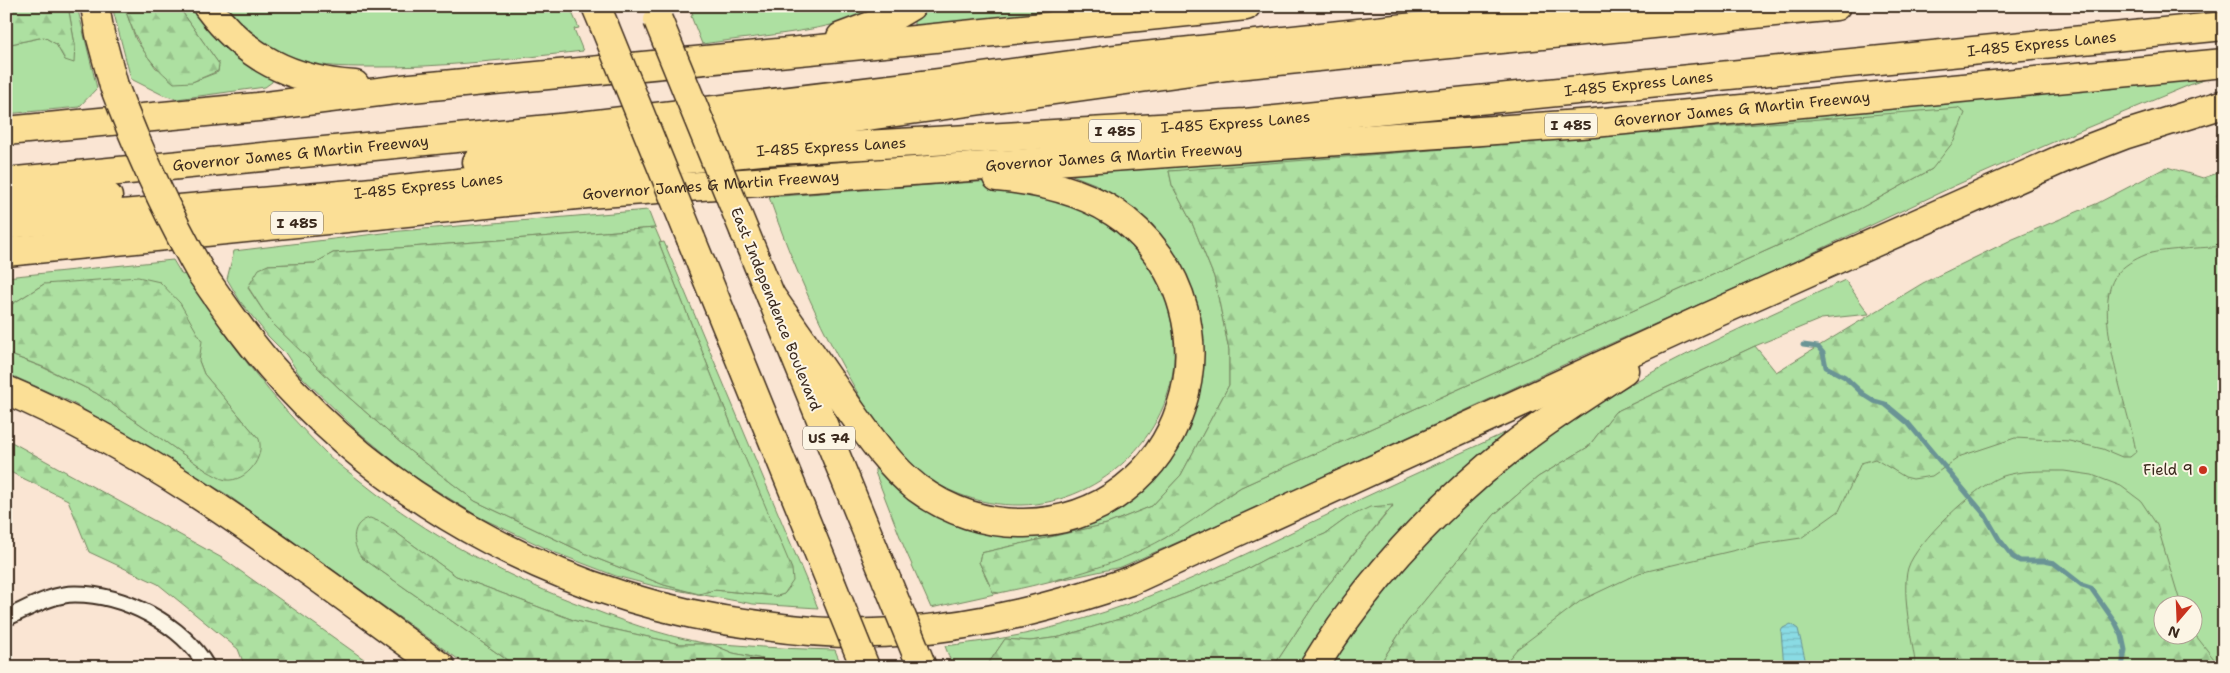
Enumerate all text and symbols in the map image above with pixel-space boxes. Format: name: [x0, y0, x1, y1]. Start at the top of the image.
street label: I-485 Express Lanes: [1966, 27, 2117, 61]
street label: I-485 Express Lanes: [1563, 67, 1714, 101]
street label: Governor James G Martin Freeway: [1613, 87, 1871, 131]
street label: I-485 Express Lanes: [1160, 107, 1311, 138]
road number: I 485: [1545, 114, 1597, 136]
road number: I 485: [1089, 120, 1141, 142]
street label: Governor James G Martin Freeway: [172, 131, 430, 176]
street label: I-485 Express Lanes: [755, 133, 907, 161]
street label: Governor James G Martin Freeway: [985, 138, 1243, 176]
street label: Governor James G Martin Freeway: [582, 166, 840, 204]
street label: I-485 Express Lanes: [353, 168, 504, 204]
street label: East Independence Boulevard: [726, 204, 826, 414]
road number: I 485: [271, 212, 323, 234]
road number: US 74: [803, 426, 855, 449]
place label: Field 9: [2143, 460, 2193, 480]
marker: Field 9: [2197, 464, 2209, 476]
north arrow: [2152, 596, 2202, 646]
text: N: [2166, 622, 2182, 643]

